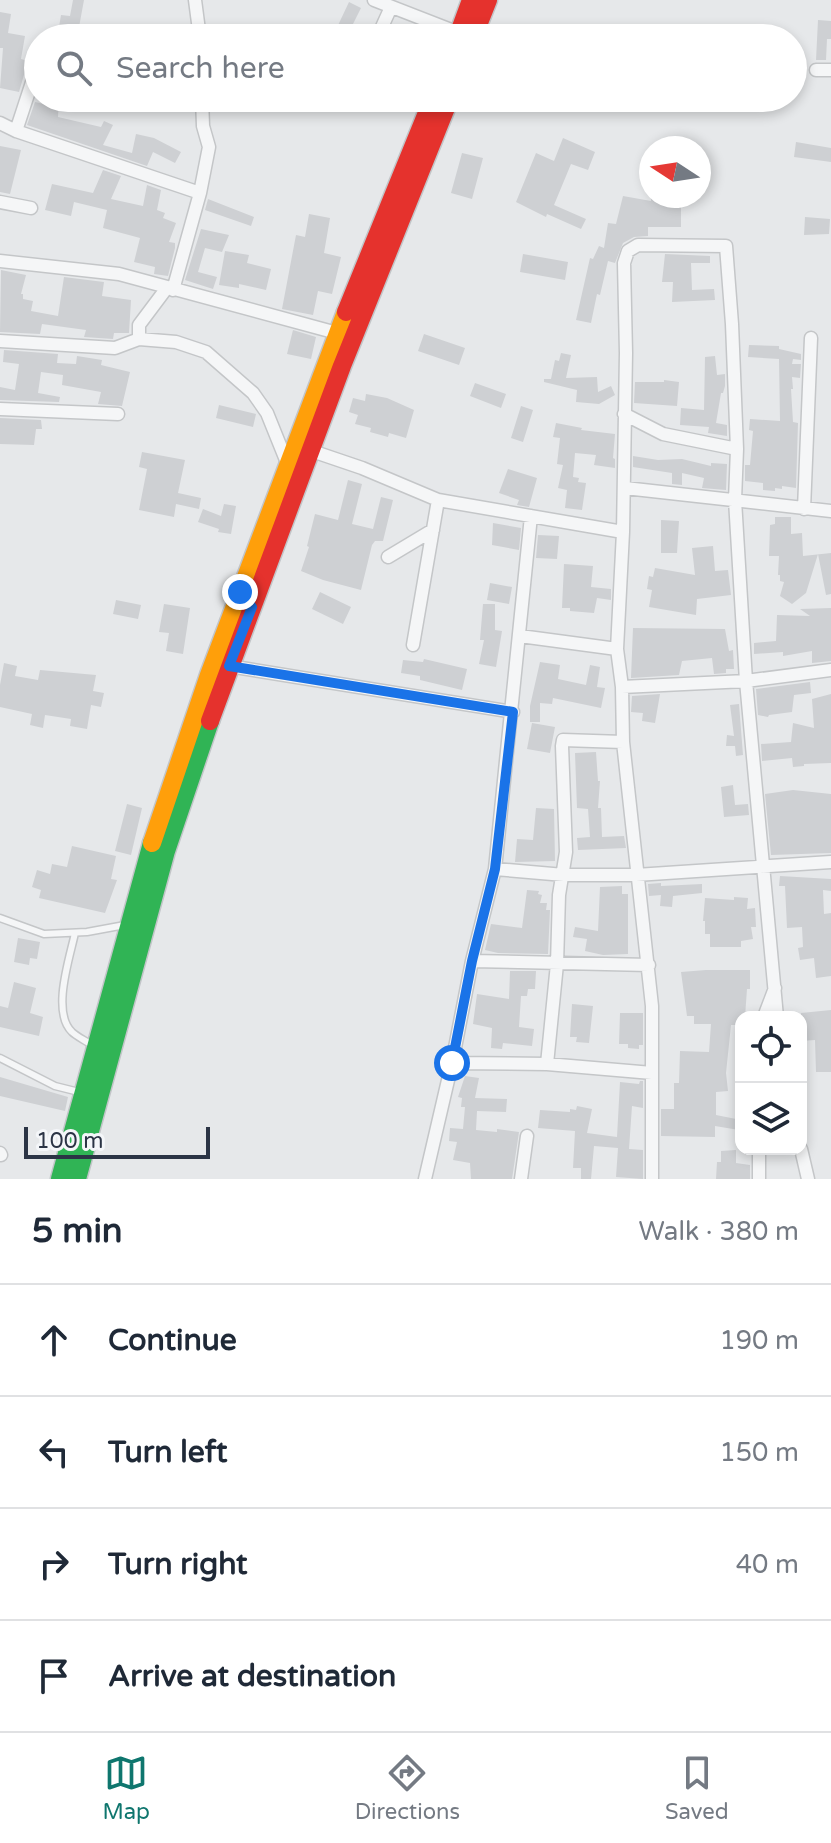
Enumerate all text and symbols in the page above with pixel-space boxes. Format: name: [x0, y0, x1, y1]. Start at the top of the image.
search box: [24, 24, 807, 112]
icon: search: [52, 46, 96, 90]
text: Search here: [116, 50, 285, 87]
north arrow: [639, 136, 711, 208]
route end: [222, 574, 258, 610]
map controls: [735, 1011, 807, 1155]
button: locate: [735, 1011, 807, 1083]
route start: [434, 1045, 470, 1081]
button: layers: [735, 1083, 807, 1155]
scale bar: [24, 1123, 210, 1159]
text: 100 m: [36, 1128, 103, 1154]
text: 5 min: [32, 1211, 123, 1252]
text: Walk · 380 m: [639, 1216, 799, 1247]
icon: ahead: [32, 1318, 76, 1362]
text: Continue: [108, 1322, 237, 1359]
text: 190 m: [719, 1325, 799, 1356]
icon: left: [32, 1430, 76, 1474]
text: Turn left: [108, 1434, 227, 1471]
text: 150 m: [719, 1437, 799, 1468]
icon: right: [32, 1542, 76, 1586]
text: Turn right: [108, 1546, 248, 1583]
text: 40 m: [736, 1549, 799, 1580]
icon: arrive: [32, 1654, 76, 1698]
text: Arrive at destination: [108, 1658, 396, 1695]
tab: Map: [102, 1751, 150, 1825]
tab: Directions: [355, 1751, 460, 1825]
tab: Saved: [665, 1751, 729, 1825]

